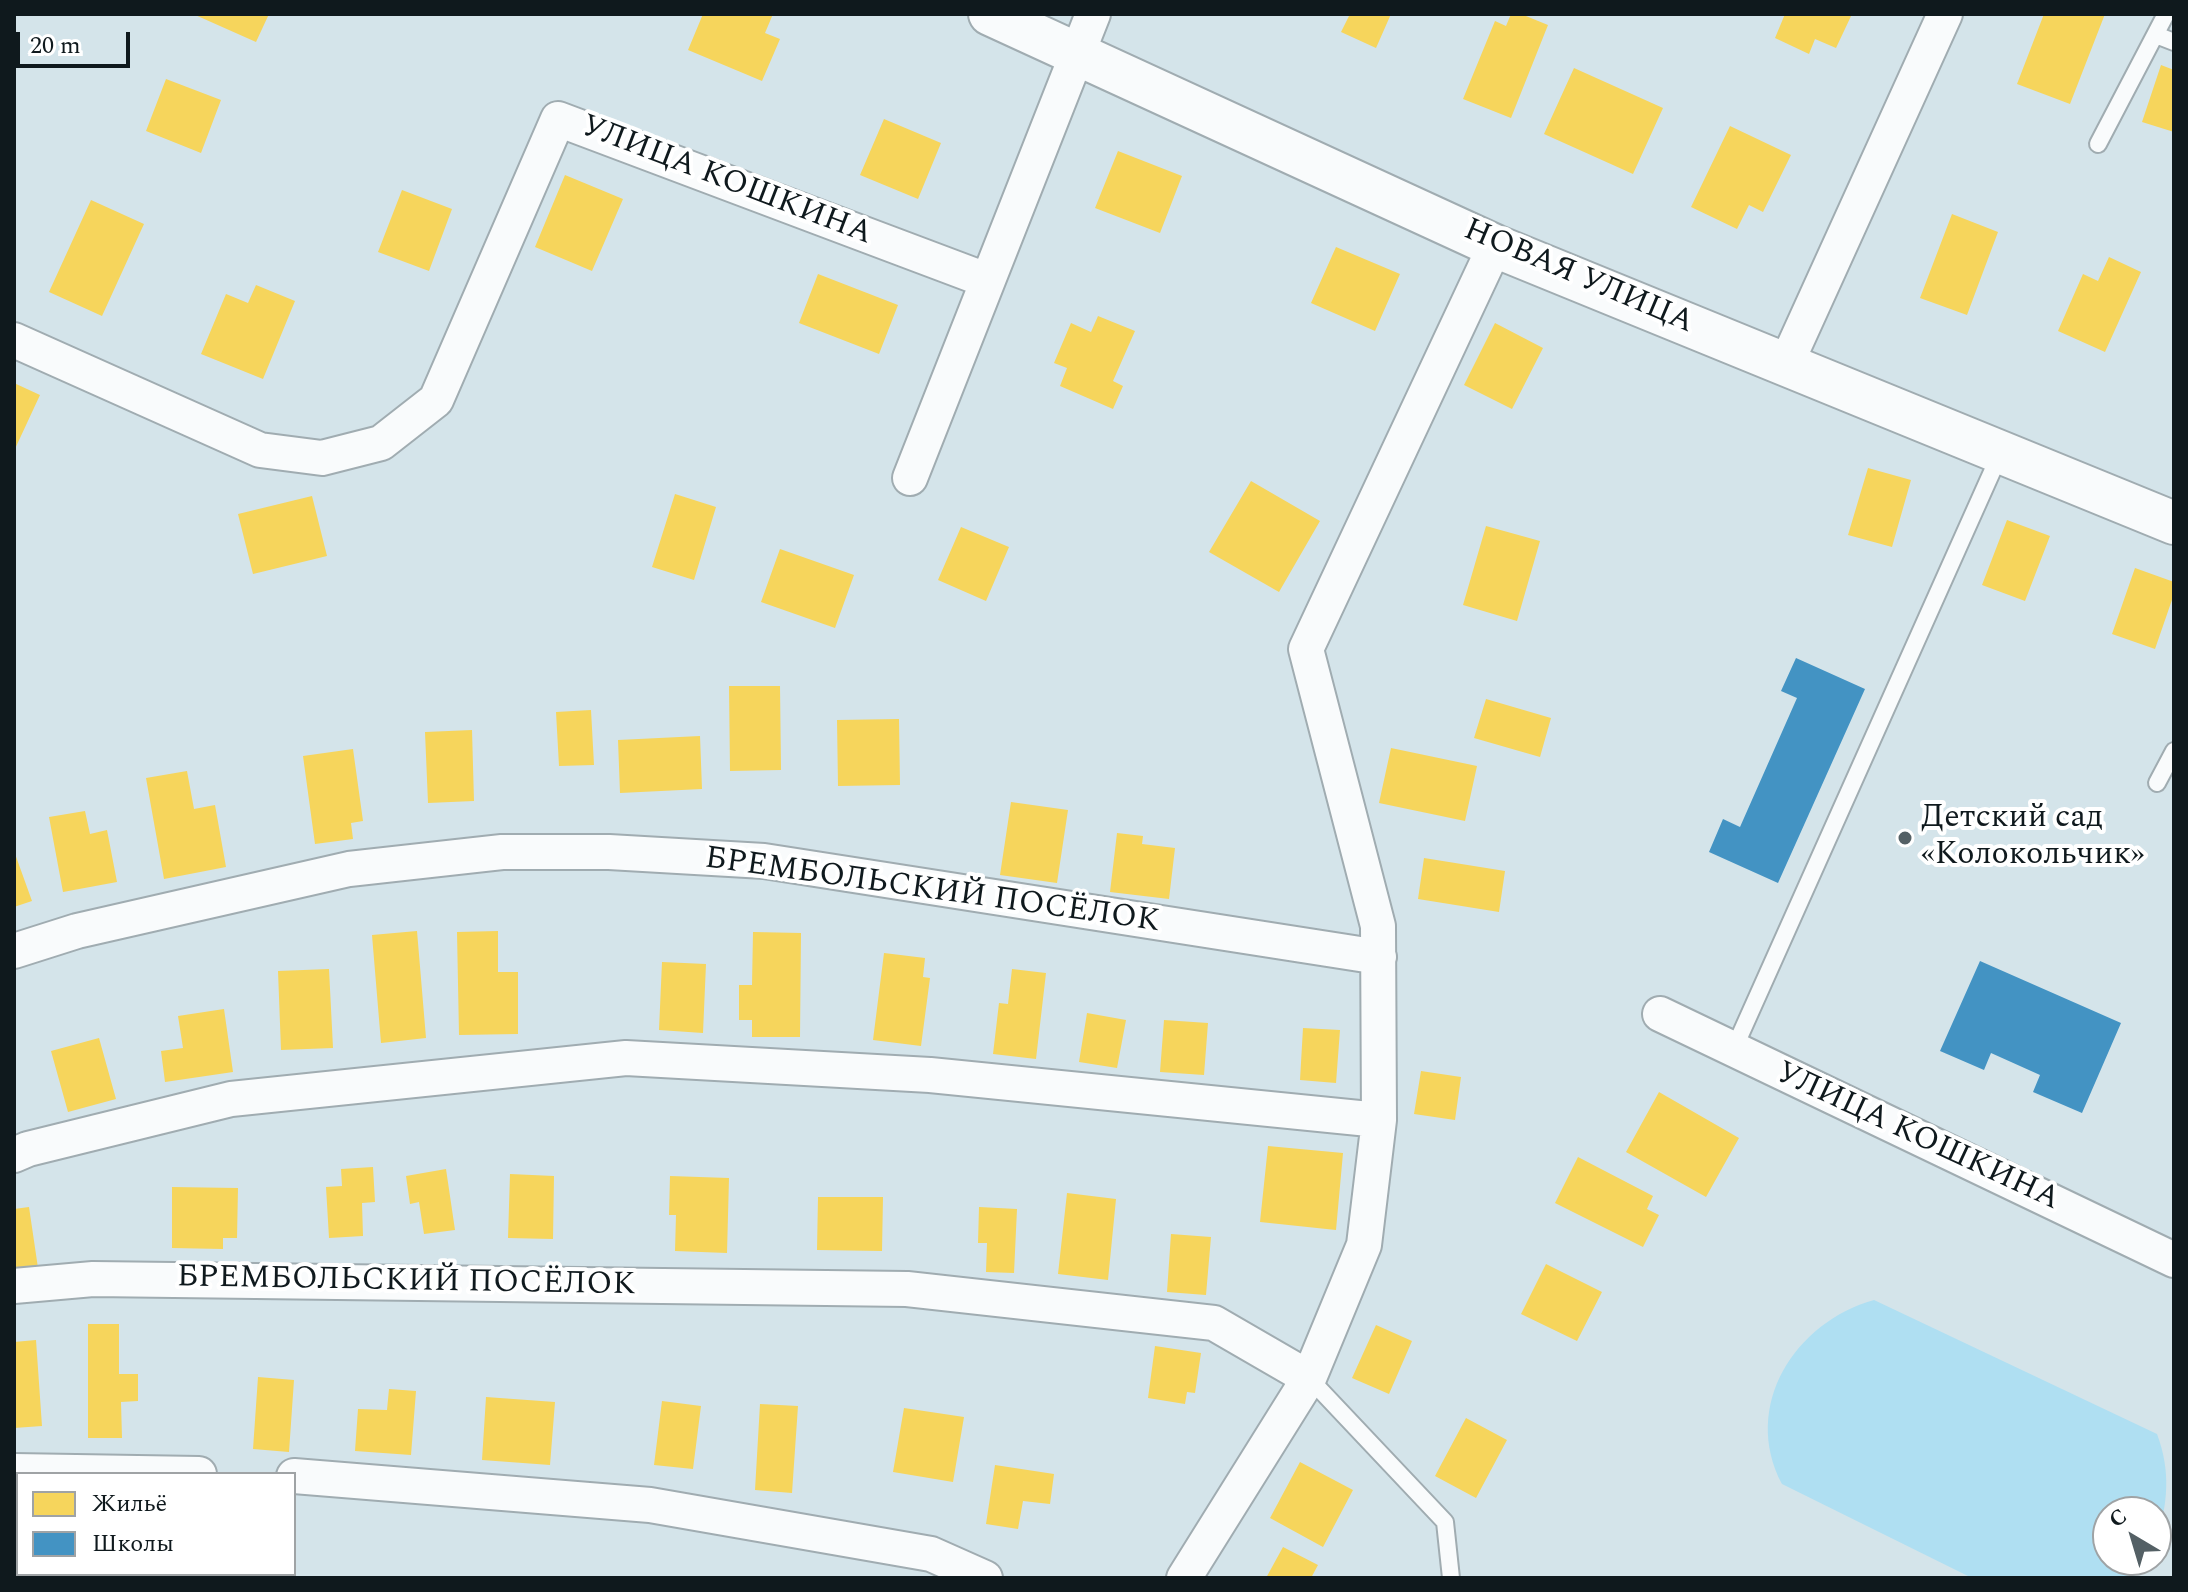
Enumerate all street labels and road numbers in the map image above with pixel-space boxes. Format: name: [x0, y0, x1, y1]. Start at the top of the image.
street label: УЛИЦА КОШКИНА: [575, 109, 877, 255]
street label: НОВАЯ УЛИЦА: [1457, 212, 1699, 344]
street label: БРЕМБОЛЬСКИЙ ПОСЁЛОК: [702, 841, 1162, 943]
street label: УЛИЦА КОШКИНА: [1769, 1055, 2065, 1221]
street label: БРЕМБОЛЬСКИЙ ПОСЁЛОК: [176, 1260, 636, 1306]

